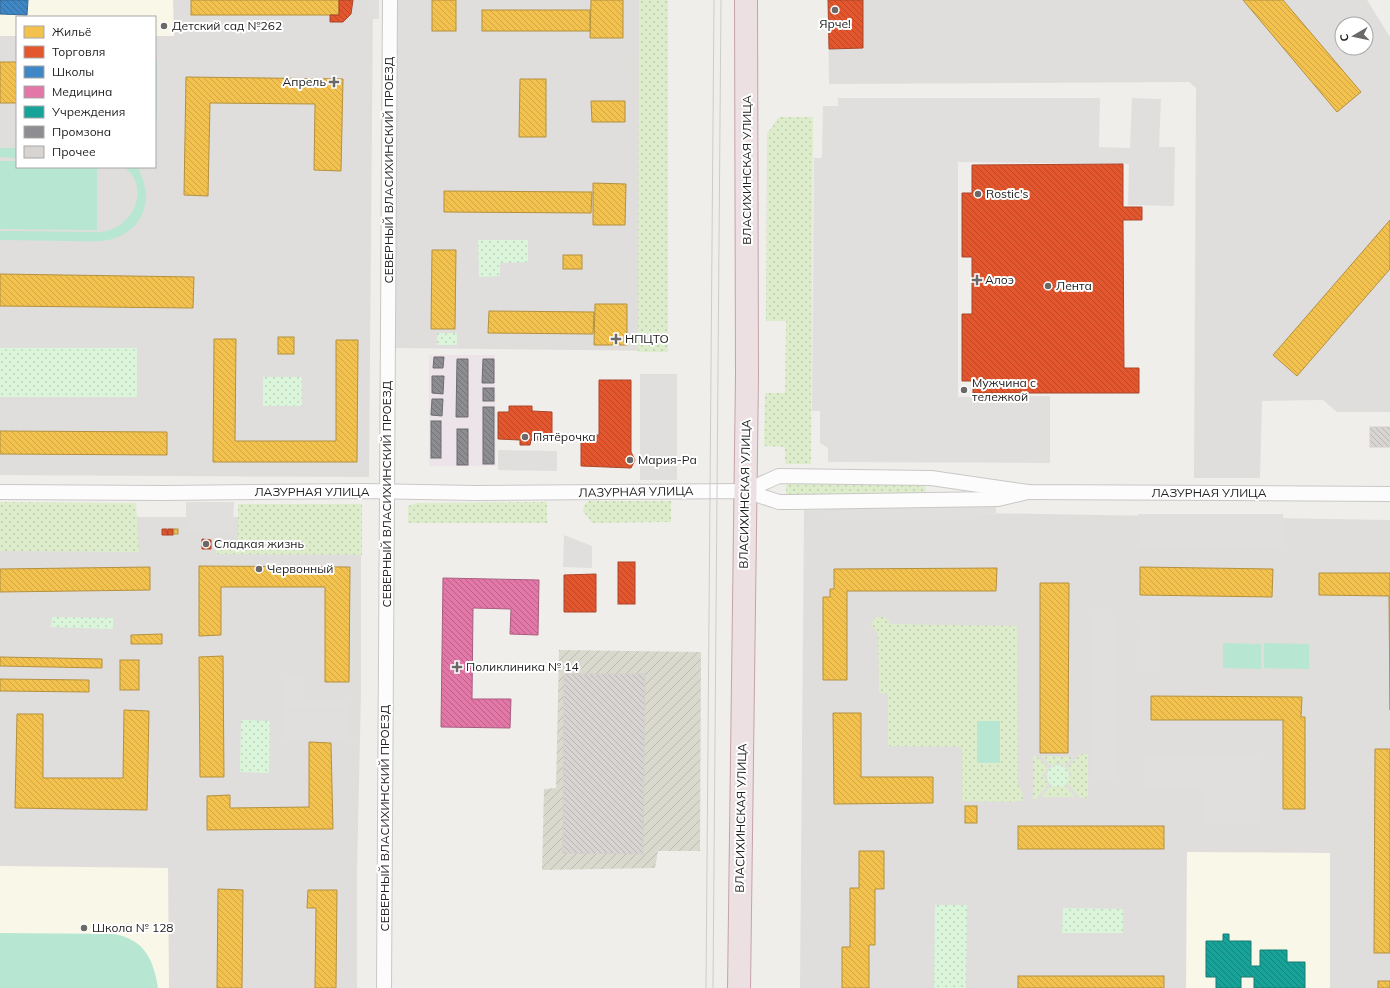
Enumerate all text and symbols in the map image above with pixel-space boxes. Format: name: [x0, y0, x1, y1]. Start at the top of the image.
marker: Ярче!: [830, 5, 840, 15]
legend: [16, 16, 156, 168]
place label: Ярче!: [819, 16, 851, 31]
north arrow: [1334, 16, 1374, 56]
place label: Детский сад №262: [172, 18, 282, 33]
marker: Детский сад №262: [159, 21, 169, 31]
text: Жильё: [52, 24, 92, 39]
text: С: [1337, 32, 1352, 42]
text: Торговля: [52, 44, 105, 59]
street label: СЕВЕРНЫЙ ВЛАСИХИНСКИЙ ПРОЕЗД: [381, 56, 396, 283]
text: Школы: [52, 64, 94, 79]
place label: Апрель: [282, 74, 326, 89]
marker: Апрель: [329, 77, 339, 87]
text: Медицина: [52, 84, 112, 99]
street label: ВЛАСИХИНСКАЯ УЛИЦА: [739, 95, 754, 245]
text: Учреждения: [51, 104, 125, 119]
text: Промзона: [52, 124, 111, 139]
text: Прочее: [52, 144, 96, 159]
place label: Rostic's: [986, 186, 1029, 201]
marker: Rostic's: [973, 189, 983, 199]
place label: Алоэ: [985, 272, 1014, 287]
marker: Алоэ: [972, 275, 982, 285]
place label: Лента: [1056, 278, 1092, 293]
marker: Лента: [1043, 281, 1053, 291]
place label: НПЦТО: [625, 331, 669, 346]
marker: НПЦТО: [610, 333, 622, 345]
place label: Мужчина с тележкой: [972, 375, 1036, 404]
street label: СЕВЕРНЫЙ ВЛАСИХИНСКИЙ ПРОЕЗД: [379, 380, 394, 607]
marker: Мужчина с тележкой: [959, 385, 969, 395]
street label: ВЛАСИХИНСКАЯ УЛИЦА: [736, 419, 753, 569]
place label: Пятёрочка: [533, 429, 596, 444]
marker: Пятёрочка: [520, 432, 530, 442]
place label: Мария-Ра: [638, 452, 697, 467]
marker: Мария-Ра: [625, 455, 635, 465]
street label: ЛАЗУРНАЯ УЛИЦА: [578, 483, 694, 500]
street label: ЛАЗУРНАЯ УЛИЦА: [254, 484, 370, 499]
street label: ЛАЗУРНАЯ УЛИЦА: [1151, 485, 1267, 500]
place label: Сладкая жизнь: [214, 536, 304, 551]
marker: Сладкая жизнь: [201, 539, 211, 549]
place label: Червонный: [267, 561, 333, 576]
marker: Червонный: [254, 564, 264, 574]
place label: Поликлиника № 14: [466, 659, 579, 674]
marker: Поликлиника № 14: [451, 661, 463, 673]
street label: СЕВЕРНЫЙ ВЛАСИХИНСКИЙ ПРОЕЗД: [377, 704, 392, 931]
street label: ВЛАСИХИНСКАЯ УЛИЦА: [732, 743, 749, 893]
place label: Школа № 128: [92, 920, 174, 935]
marker: Школа № 128: [79, 923, 89, 933]

